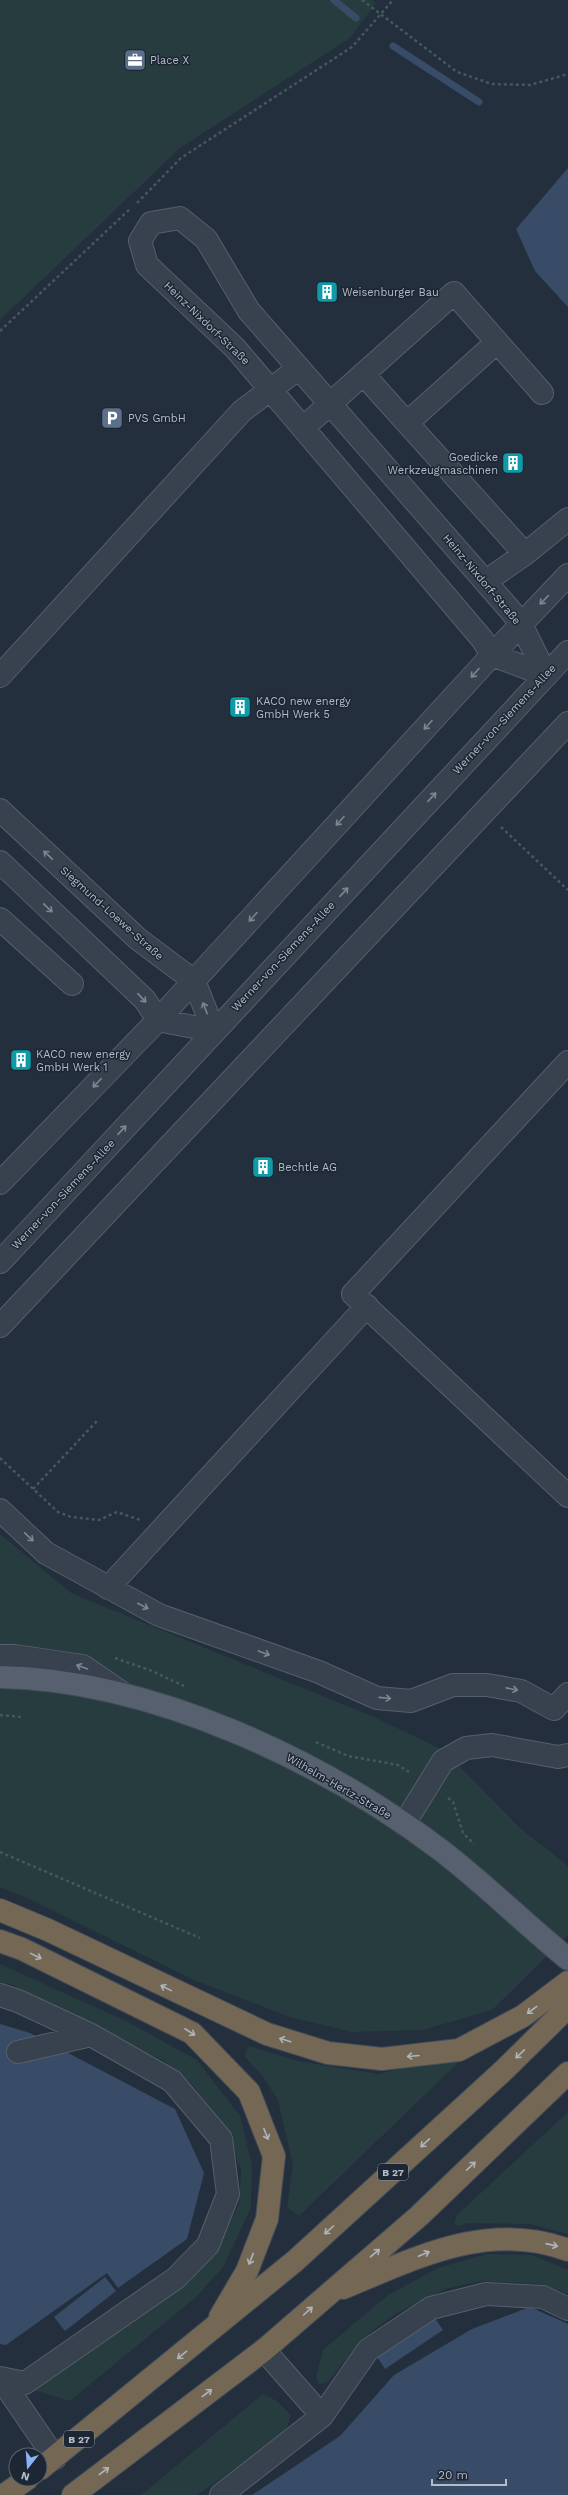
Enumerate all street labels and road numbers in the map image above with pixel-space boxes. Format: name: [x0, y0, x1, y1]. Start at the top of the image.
street label: Heinz-Nixdorf-Straße: [161, 279, 252, 368]
street label: Heinz-Nixdorf-Straße: [440, 531, 523, 627]
street label: Werner-von-Siemens-Allee: [450, 662, 559, 777]
street label: Siegmund-Loewe-Straße: [58, 864, 166, 963]
street label: Werner-von-Siemens-Allee: [229, 899, 338, 1014]
street label: Werner-von-Siemens-Allee: [9, 1137, 118, 1252]
street label: Wilhelm-Hertz-Straße: [284, 1751, 393, 1822]
road number: B 27: [378, 2164, 408, 2180]
road number: B 27: [64, 2431, 94, 2447]

